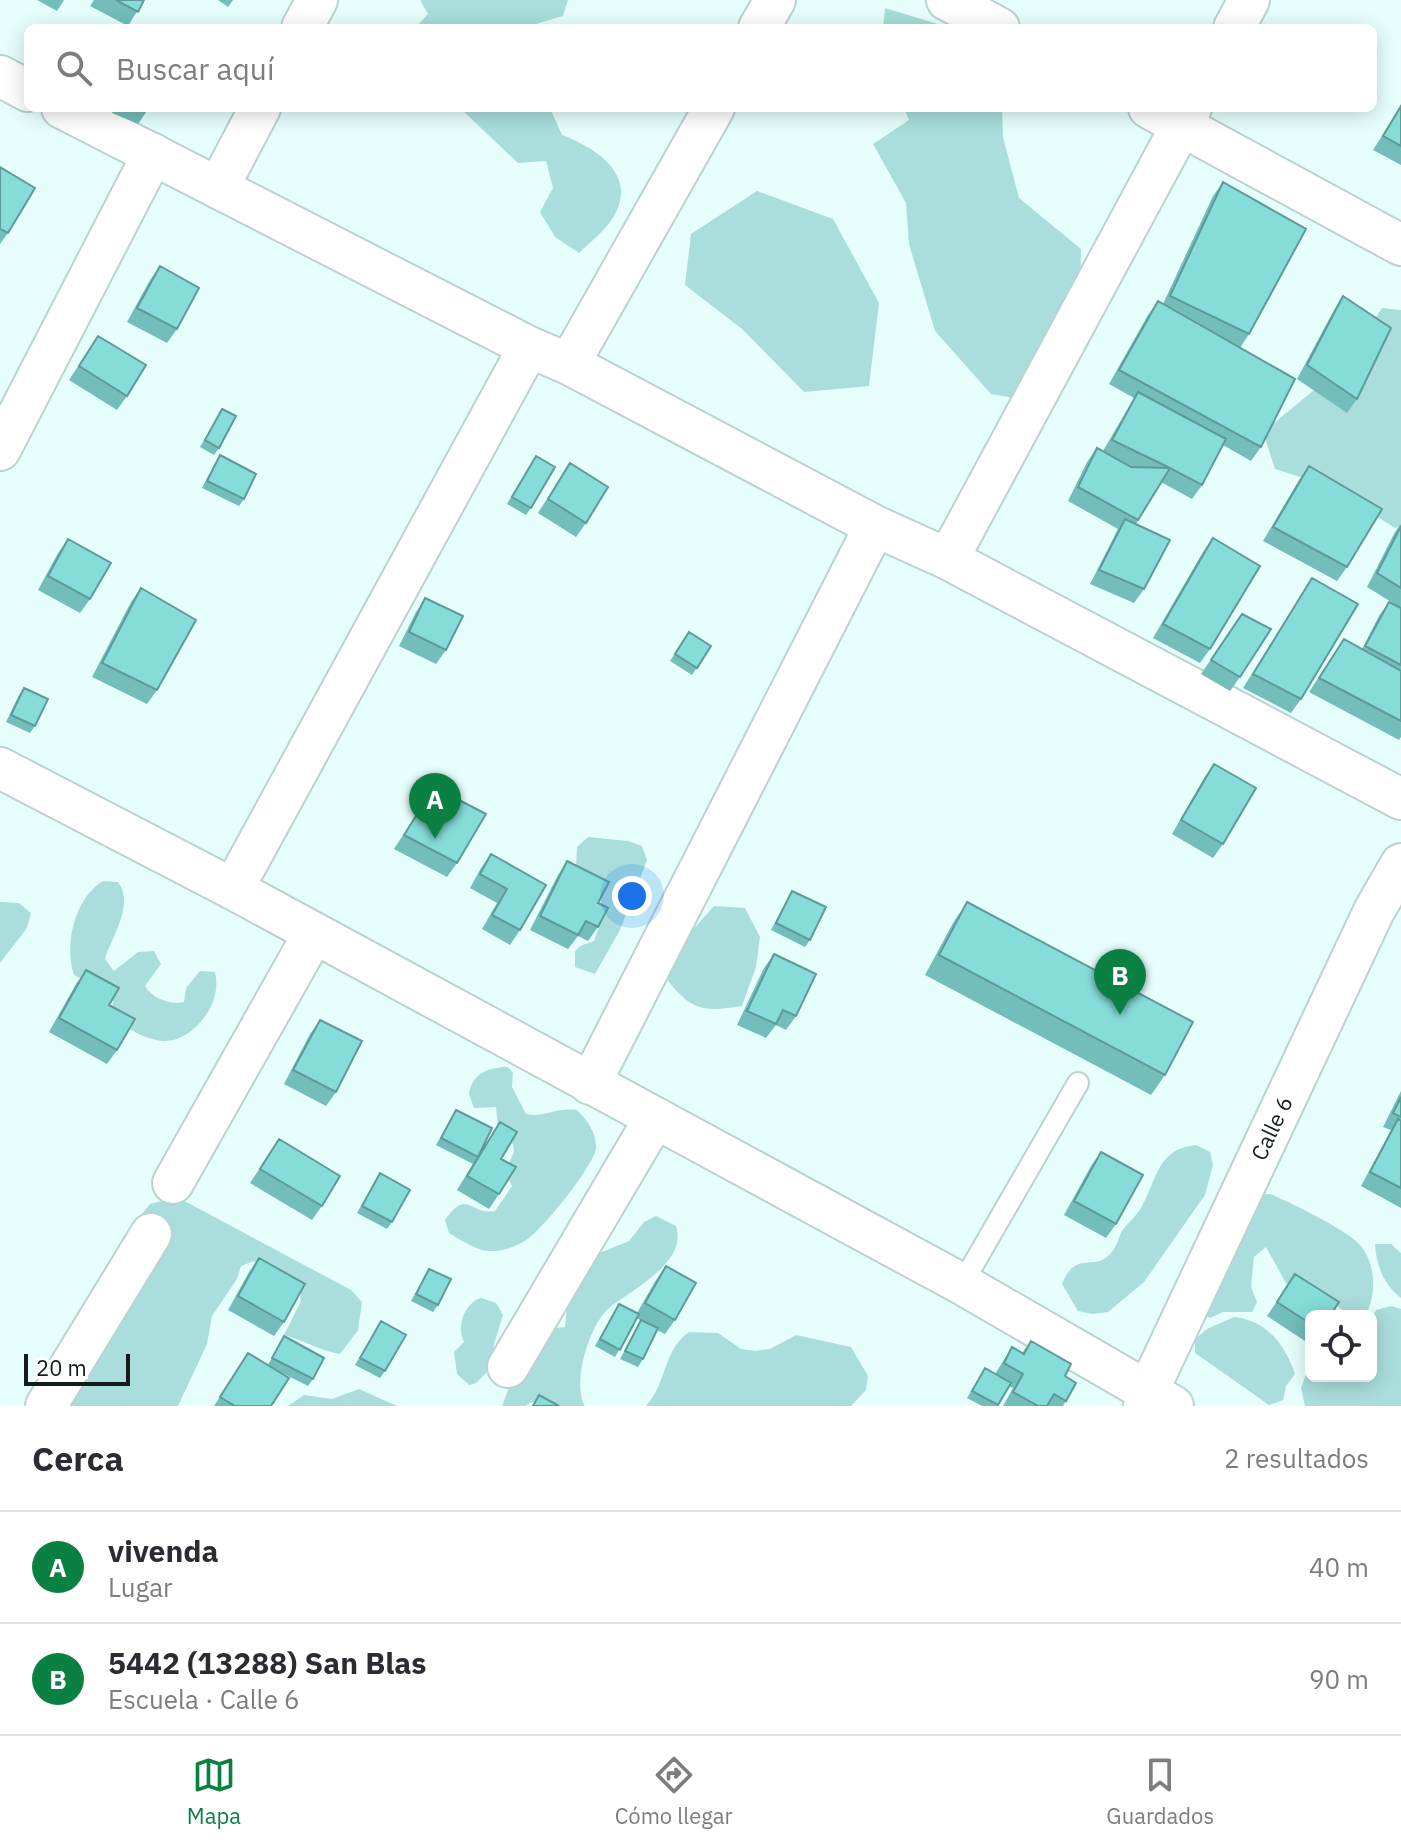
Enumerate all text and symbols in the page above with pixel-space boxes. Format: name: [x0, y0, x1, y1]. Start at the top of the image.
search box: [24, 24, 1377, 112]
icon: search: [52, 46, 96, 90]
text: Buscar aquí: [116, 49, 274, 88]
pin: A: [409, 773, 461, 839]
your location: [612, 876, 652, 916]
pin: B: [1094, 949, 1146, 1015]
street label: Calle 6: [1244, 1091, 1299, 1165]
map controls: [1305, 1310, 1377, 1382]
button: locate: [1305, 1310, 1377, 1382]
scale bar: [24, 1350, 130, 1386]
text: 20 m: [36, 1353, 87, 1382]
text: Cerca: [32, 1436, 124, 1480]
text: 2 resultados: [1224, 1441, 1369, 1475]
text: vivenda: [108, 1531, 219, 1570]
text: A: [49, 1550, 67, 1584]
text: 40 m: [1309, 1550, 1369, 1584]
text: Lugar: [108, 1570, 173, 1604]
text: 5442 (13288) San Blas: [108, 1643, 426, 1682]
text: B: [49, 1662, 67, 1696]
text: 90 m: [1309, 1662, 1369, 1696]
text: Escuela · Calle 6: [108, 1682, 300, 1716]
tab: Mapa: [187, 1753, 241, 1830]
tab: Cómo llegar: [615, 1753, 733, 1830]
tab: Guardados: [1106, 1753, 1214, 1830]

